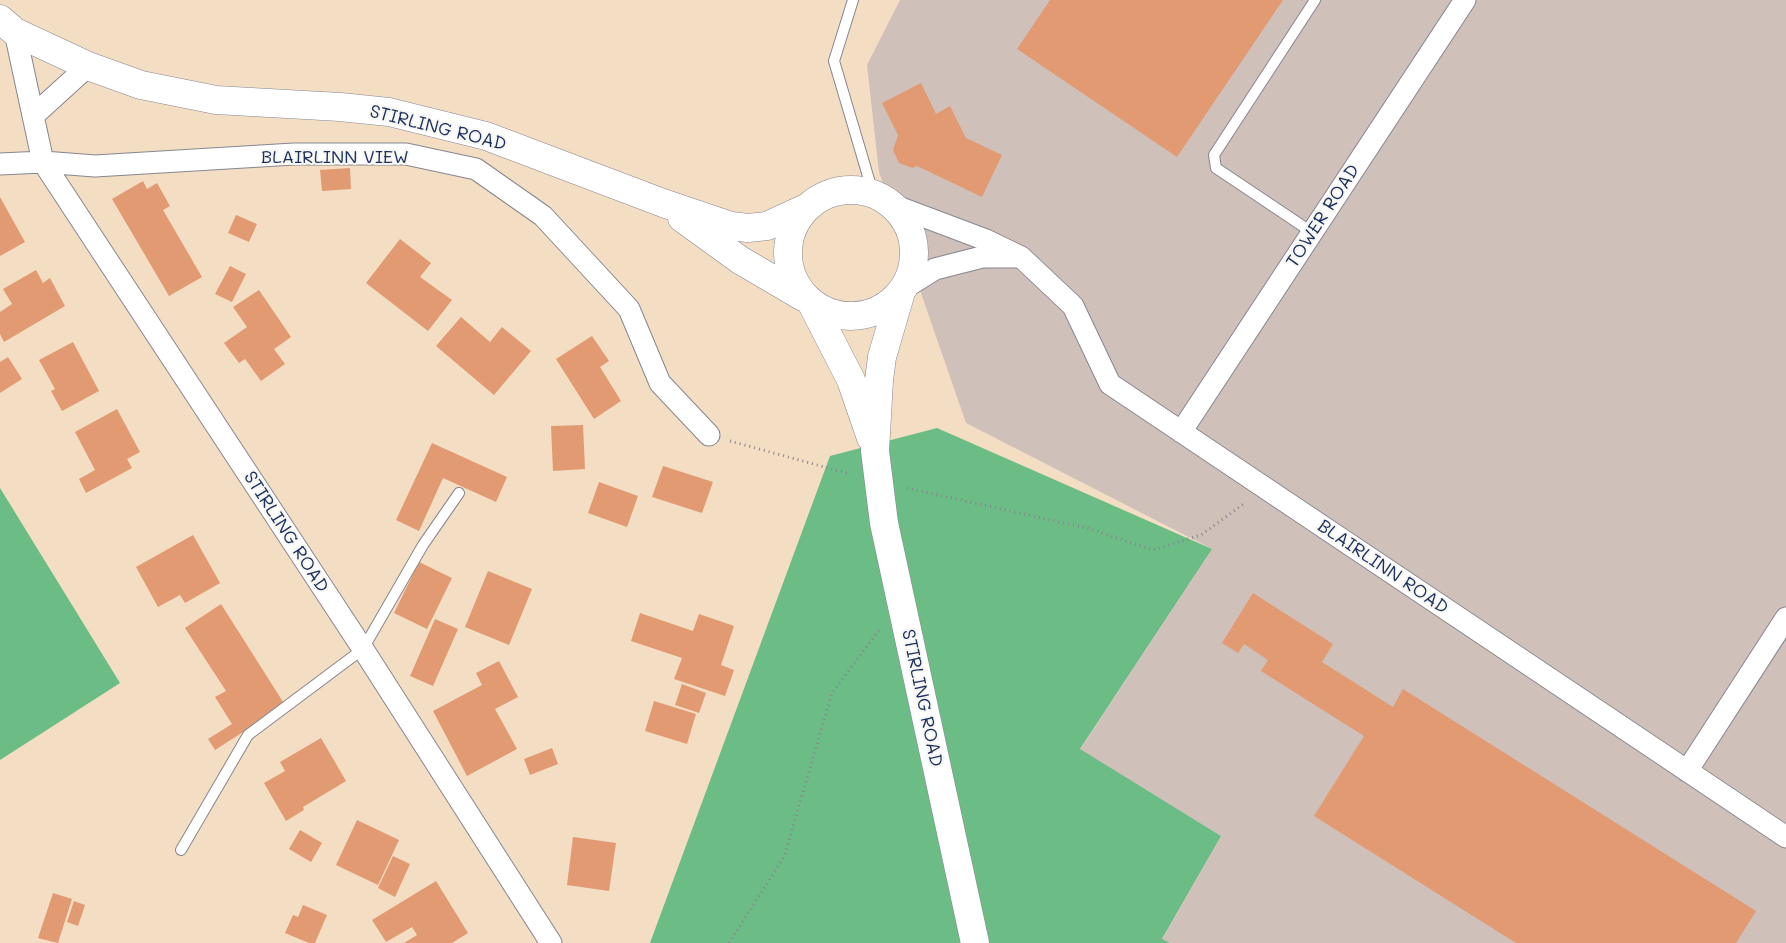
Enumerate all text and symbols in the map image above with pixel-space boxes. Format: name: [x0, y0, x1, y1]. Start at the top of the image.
street label: STIRLING ROAD: [367, 101, 509, 155]
street label: BLAIRLINN VIEW: [261, 146, 409, 168]
street label: TOWER ROAD: [1282, 161, 1364, 271]
street label: STIRLING ROAD: [239, 467, 333, 597]
street label: BLAIRLINN ROAD: [1314, 515, 1452, 619]
street label: STIRLING ROAD: [897, 627, 947, 769]

